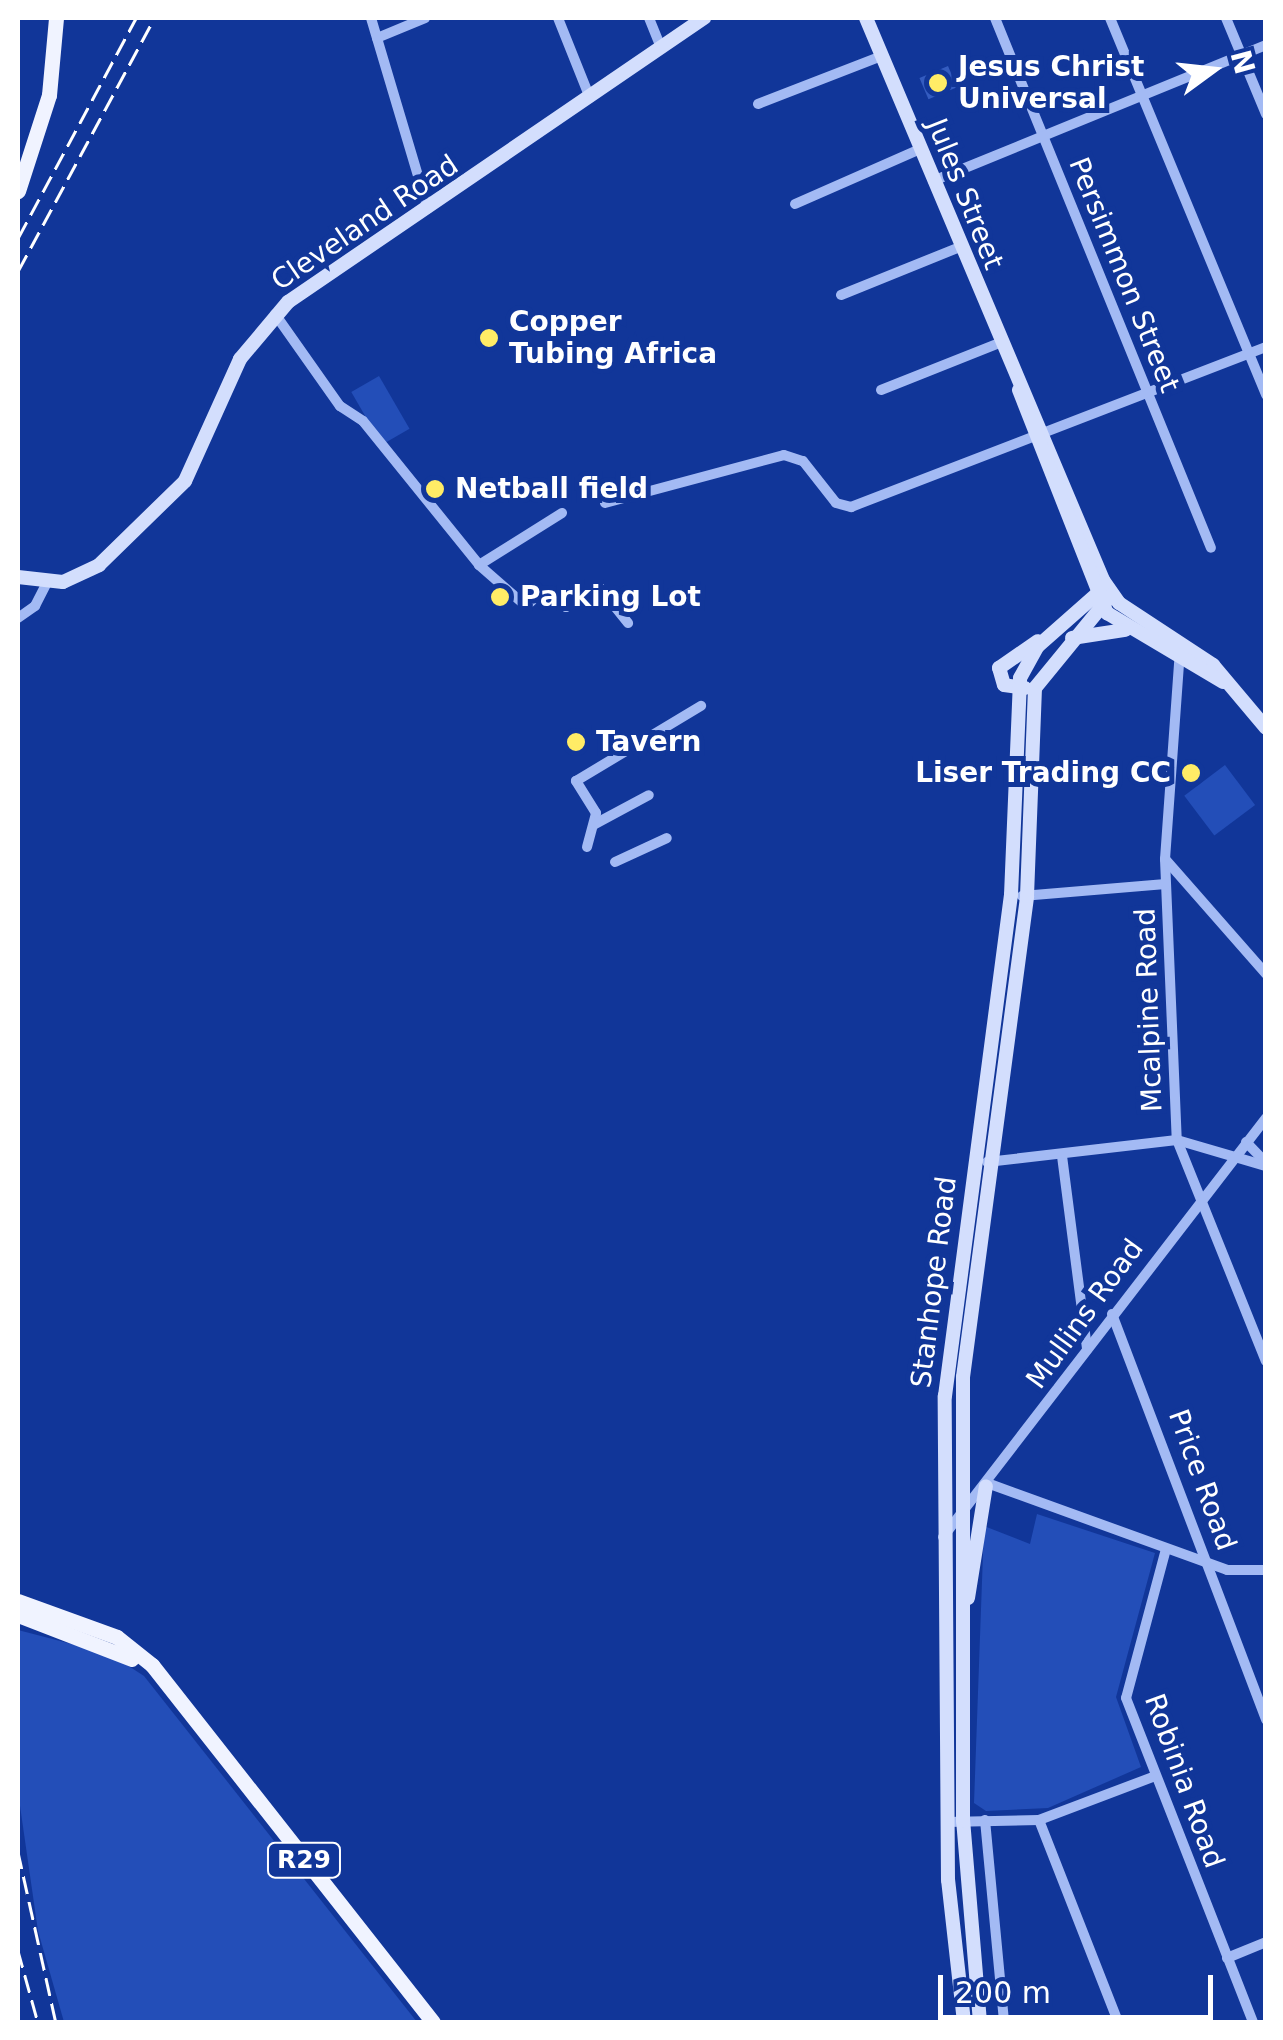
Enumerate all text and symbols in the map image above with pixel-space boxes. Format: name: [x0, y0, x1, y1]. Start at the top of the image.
north arrow: [1163, 20, 1263, 120]
text: N: [1223, 47, 1261, 78]
place label: Jesus Christ Universal: [958, 50, 1144, 116]
marker: Jesus Christ Universal: [927, 72, 949, 94]
street label: Jules Street: [920, 114, 1010, 274]
street label: Cleveland Road: [265, 148, 465, 298]
street label: Persimmon Street: [1062, 153, 1186, 397]
place label: Copper Tubing Africa: [509, 305, 717, 371]
marker: Copper Tubing Africa: [478, 327, 500, 349]
place label: Netball field: [455, 472, 648, 506]
marker: Netball field: [424, 478, 446, 500]
place label: Parking Lot: [520, 580, 701, 614]
marker: Parking Lot: [489, 586, 511, 608]
place label: Tavern: [596, 725, 701, 759]
marker: Tavern: [565, 731, 587, 753]
place label: Liser Trading CC: [915, 756, 1171, 790]
marker: Liser Trading CC: [1180, 762, 1202, 784]
street label: Mcalpine Road: [1129, 907, 1169, 1113]
street label: Stanhope Road: [904, 1174, 964, 1390]
street label: Mullins Road: [1019, 1233, 1151, 1395]
street label: Price Road: [1161, 1405, 1243, 1555]
street label: Robinia Road: [1137, 1689, 1231, 1873]
road number: R29: [266, 1840, 342, 1880]
scale bar: [943, 1955, 1218, 2017]
text: 200 m: [955, 1975, 1051, 2010]

